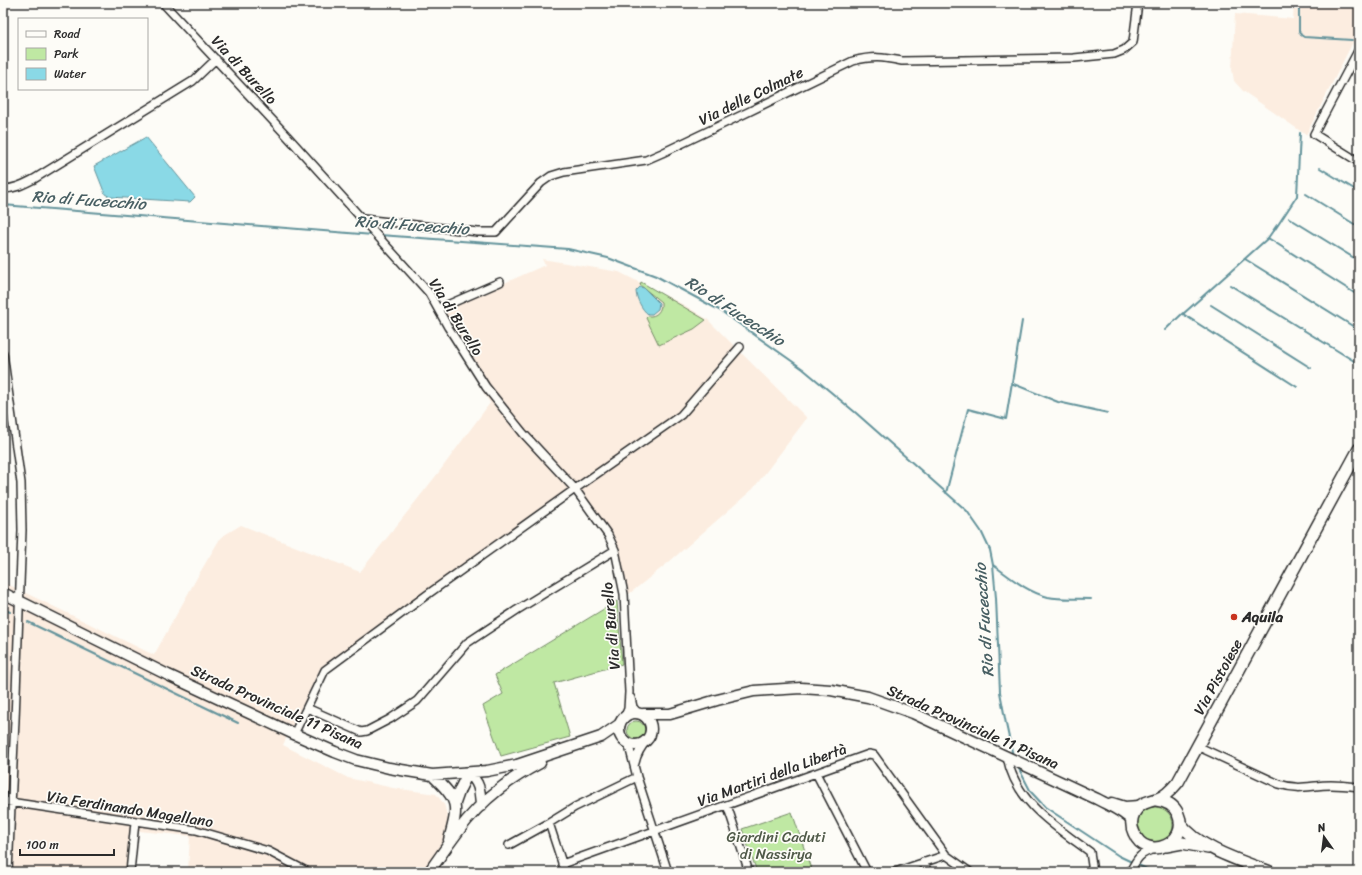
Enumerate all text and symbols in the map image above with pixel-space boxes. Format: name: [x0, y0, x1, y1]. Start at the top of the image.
legend: [18, 18, 148, 90]
text: Road: [54, 23, 81, 45]
street label: Via di Burello: [205, 29, 284, 111]
text: Park: [54, 43, 79, 65]
street label: Via delle Colmate: [694, 59, 808, 133]
text: Water: [54, 63, 87, 85]
water label: Rio di Fucecchio: [31, 182, 149, 219]
water label: Rio di Fucecchio: [354, 207, 472, 244]
water label: Rio di Fucecchio: [679, 268, 792, 355]
street label: Via di Burello: [422, 273, 491, 362]
water label: Rio di Fucecchio: [965, 560, 1002, 678]
street label: Via di Burello: [594, 581, 628, 671]
place label: Aquila: [1241, 604, 1284, 630]
marker: Aquila: [1229, 612, 1239, 622]
street label: Via Pistoiese: [1186, 634, 1250, 720]
street label: Strada Provinciale 11 Pisana: [187, 657, 368, 757]
street label: Strada Provinciale 11 Pisana: [883, 677, 1064, 777]
street label: Via Martiri della Libertà: [694, 736, 851, 814]
street label: Via Ferdinando Magellano: [45, 783, 215, 835]
north arrow: [1304, 817, 1344, 857]
text: N: [1315, 818, 1328, 838]
park label: Giardini Caduti di Nassirya: [727, 824, 826, 867]
scale bar: [20, 831, 114, 857]
text: 100 m: [26, 834, 59, 856]

